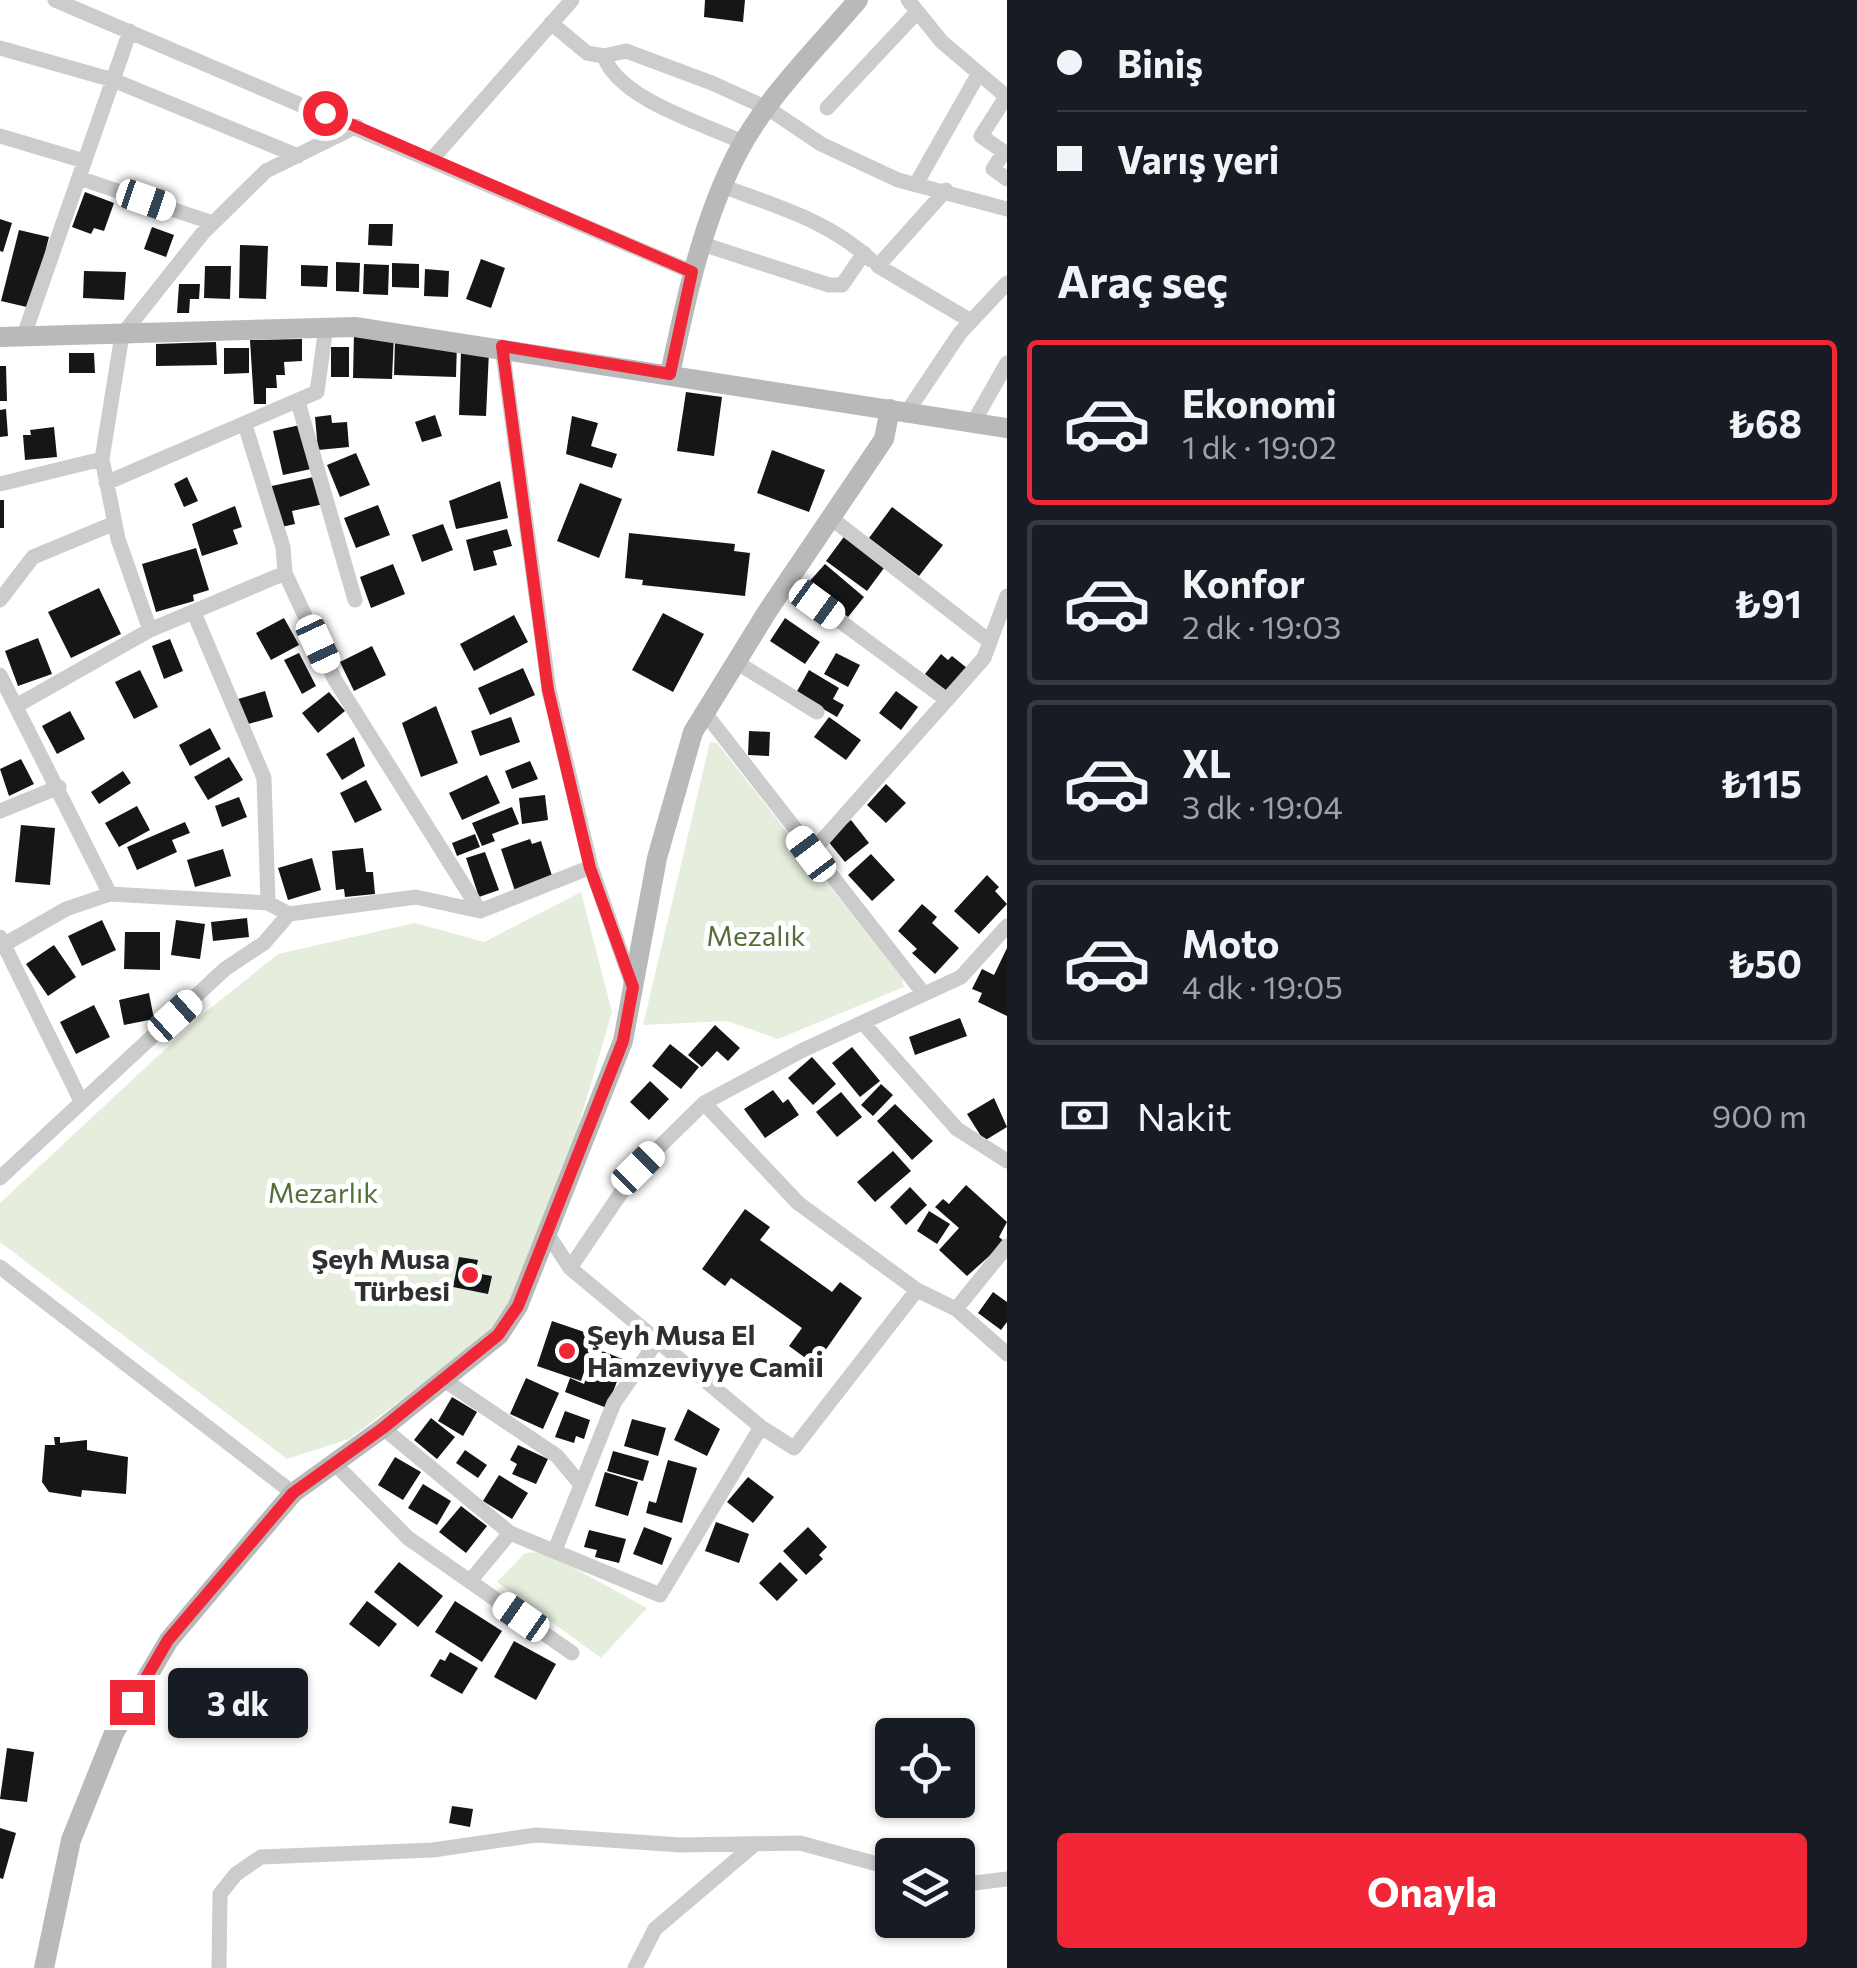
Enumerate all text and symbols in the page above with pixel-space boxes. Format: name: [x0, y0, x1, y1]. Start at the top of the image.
text: Biniş: [1117, 39, 1203, 86]
route start: [303, 91, 348, 136]
text: Varış yeri: [1117, 135, 1279, 182]
car: [113, 176, 179, 224]
text: Araç seç: [1057, 252, 1228, 307]
icon: car: [1062, 378, 1152, 468]
text: Ekonomi: [1182, 379, 1337, 426]
text: ₺68: [1728, 399, 1802, 446]
text: 1 dk · 19:02: [1182, 426, 1337, 466]
icon: car: [1062, 558, 1152, 648]
text: Konfor: [1182, 559, 1305, 606]
car: [784, 574, 850, 634]
text: ₺91: [1734, 579, 1802, 626]
text: 2 dk · 19:03: [1182, 606, 1341, 646]
car: [292, 610, 344, 678]
icon: car: [1062, 738, 1152, 828]
text: XL: [1182, 739, 1231, 786]
text: ₺115: [1720, 759, 1802, 806]
text: 3 dk · 19:04: [1182, 786, 1343, 826]
car: [781, 821, 841, 887]
park label: Mezalık: [706, 918, 806, 952]
icon: car: [1062, 918, 1152, 1008]
text: Moto: [1182, 919, 1280, 966]
text: ₺50: [1728, 939, 1802, 986]
text: 4 dk · 19:05: [1182, 966, 1343, 1006]
car: [143, 985, 207, 1047]
icon: cash: [1057, 1088, 1112, 1143]
text: Nakit: [1137, 1092, 1231, 1139]
text: 900 m: [1712, 1095, 1807, 1135]
car: [606, 1136, 670, 1200]
park label: Mezarlık: [268, 1175, 378, 1209]
place label: Şeyh Musa Türbesi: [311, 1241, 450, 1307]
marker: Şeyh Musa Türbesi: [459, 1264, 481, 1286]
place label: Şeyh Musa El Hamzeviyye Camiİ: [587, 1317, 824, 1383]
marker: Şeyh Musa El Hamzeviyye Camiİ: [556, 1340, 578, 1362]
car: [488, 1588, 554, 1646]
callout: 3 dk: [167, 1667, 307, 1737]
route end: [110, 1680, 155, 1725]
text: 3 dk: [207, 1683, 269, 1723]
map controls: [875, 1718, 975, 1938]
button: locate: [875, 1718, 975, 1818]
button: Onayla: [1057, 1833, 1807, 1948]
button: layers: [875, 1838, 975, 1938]

